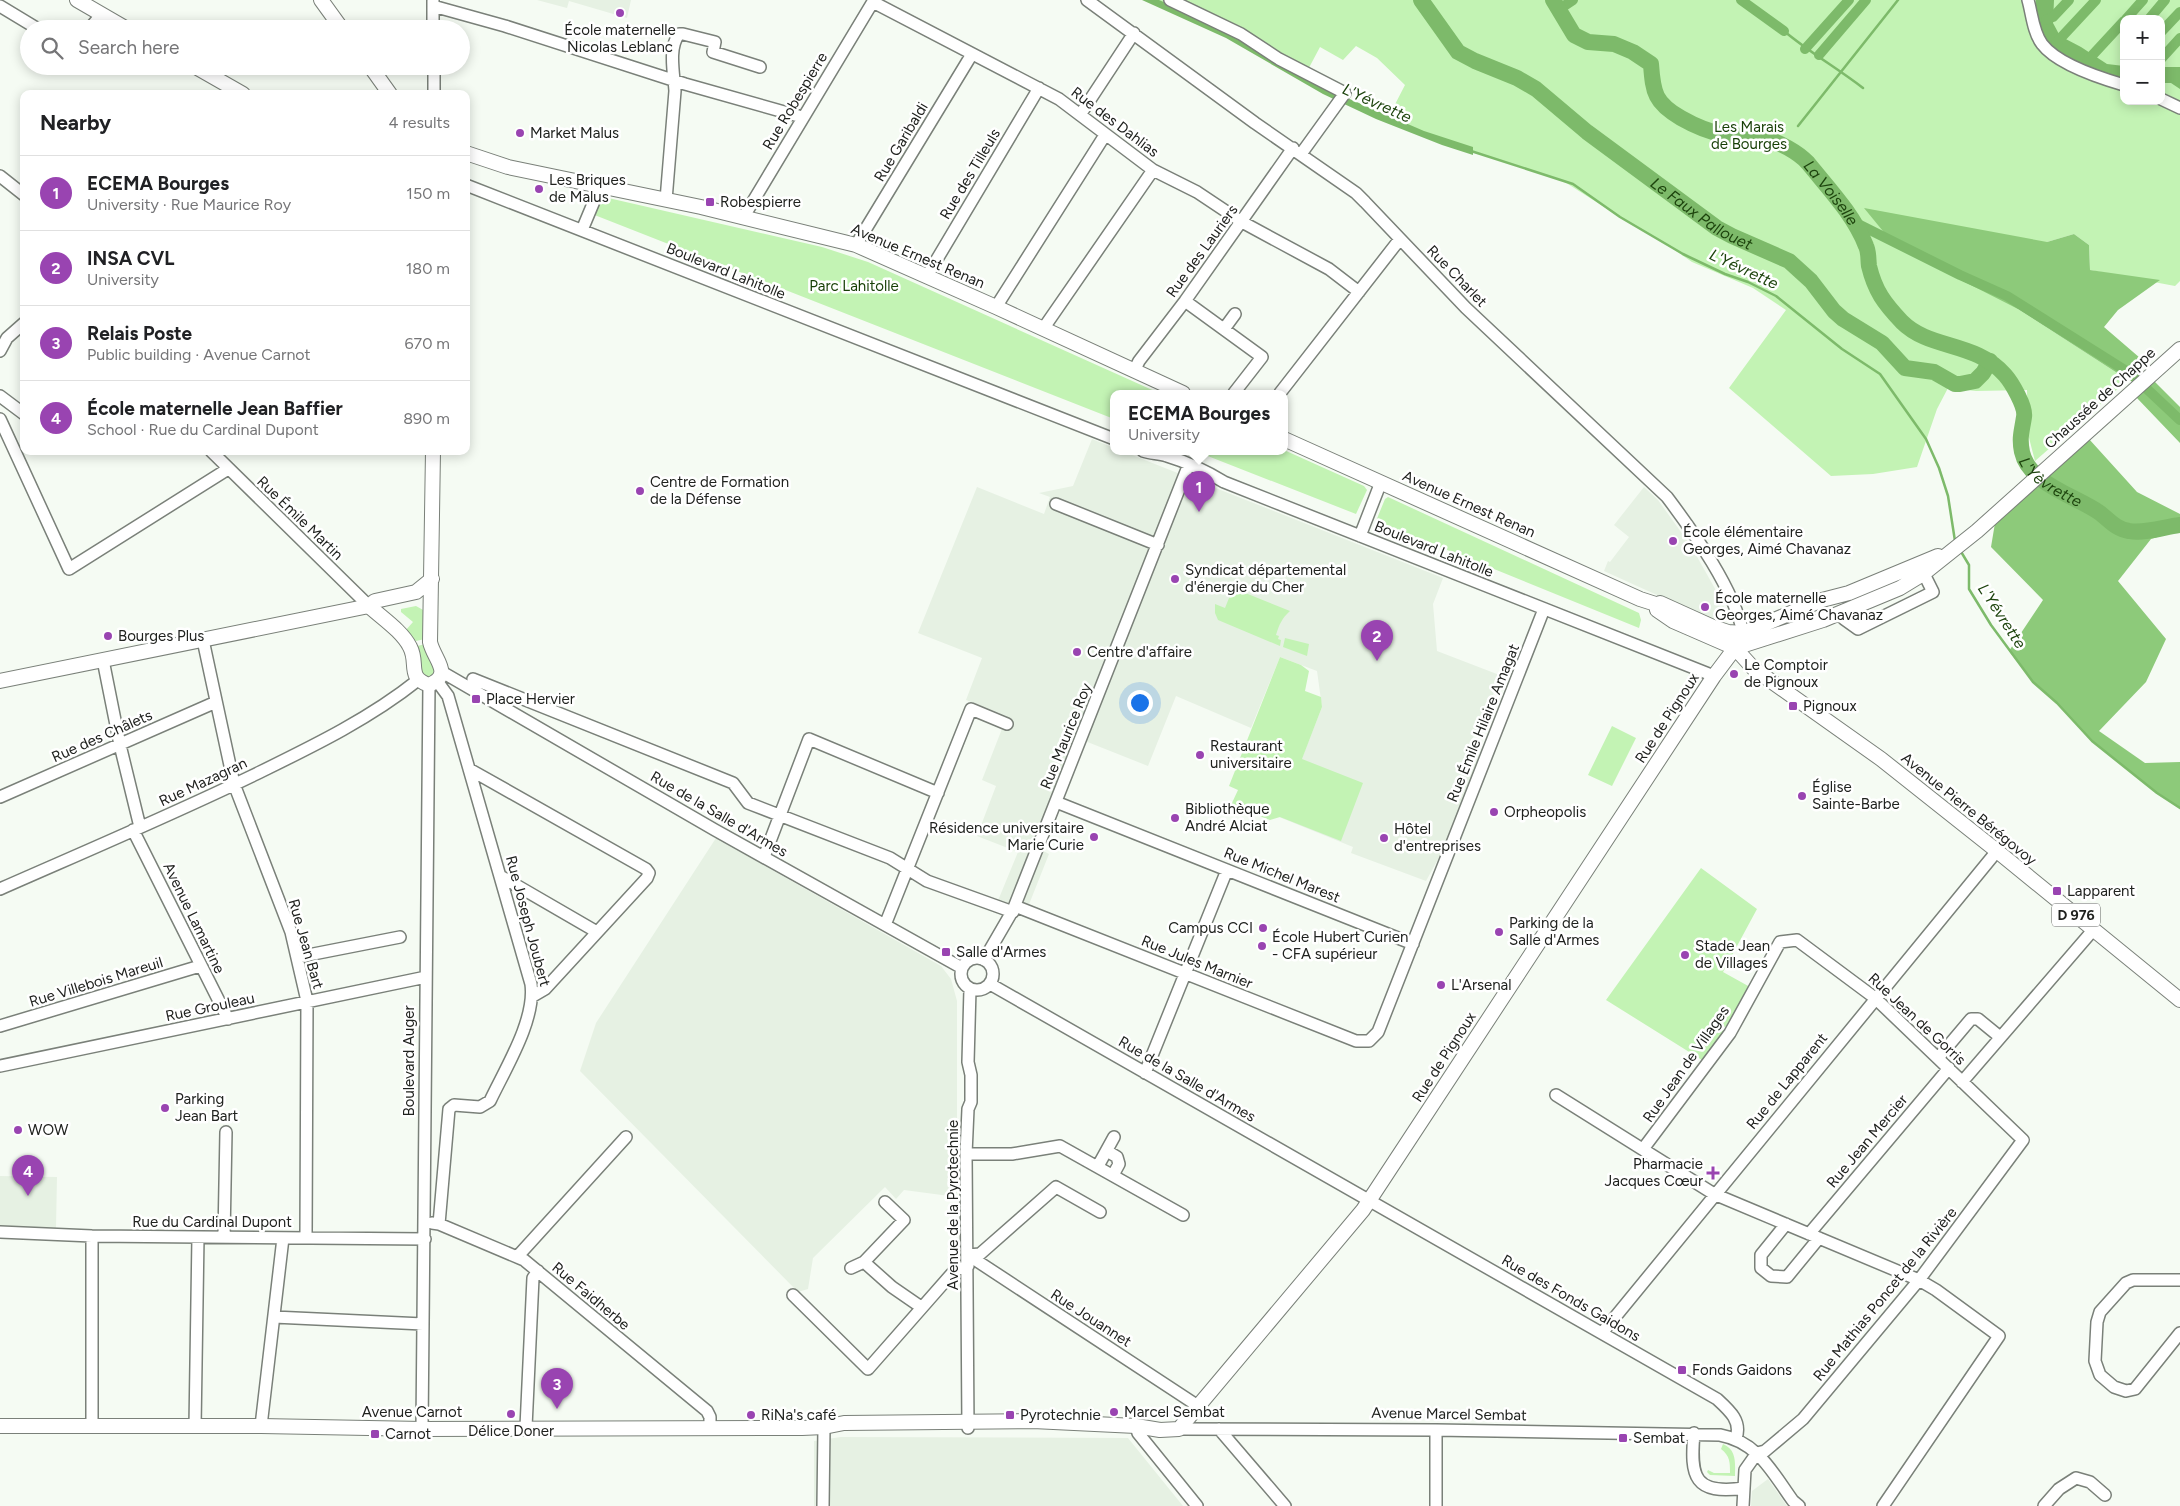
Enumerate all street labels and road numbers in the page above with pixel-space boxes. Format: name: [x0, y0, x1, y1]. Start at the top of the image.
street label: Rue Robespierre: [759, 49, 831, 153]
street label: Rue des Dahlias: [1068, 83, 1162, 161]
street label: Rue Garibaldi: [870, 99, 932, 185]
street label: Rue des Tilleuls: [936, 125, 1004, 223]
street label: Rue des Lauriers: [1162, 201, 1242, 301]
street label: Avenue Ernest Renan: [849, 220, 987, 292]
street label: Boulevard Lahitolle: [664, 239, 788, 303]
street label: Rue Charlet: [1423, 241, 1491, 311]
street label: Chaussée de Chappe: [2041, 344, 2159, 452]
street label: Avenue Ernest Renan: [1400, 467, 1538, 541]
street label: Rue Émile Martin: [253, 472, 347, 564]
street label: Boulevard Lahitolle: [1372, 517, 1496, 581]
street label: Rue Émile Hilaire Amagat: [1443, 641, 1523, 805]
street label: Rue de Pignoux: [1631, 670, 1703, 766]
street label: Rue Maurice Roy: [1037, 680, 1095, 792]
street label: Rue des Châlets: [49, 706, 155, 766]
street label: Avenue Pierre Bérégovoy: [1898, 749, 2040, 869]
street label: Rue Mazagran: [156, 754, 250, 810]
street label: Rue de la Salle d'Armes: [647, 767, 791, 861]
street label: Rue Michel Marest: [1221, 843, 1343, 907]
street label: Rue Joseph Joubert: [502, 854, 554, 989]
street label: Avenue Lamartine: [159, 860, 229, 976]
street label: Rue Jean Bart: [285, 897, 328, 991]
road number: D 976: [2052, 904, 2100, 926]
street label: Rue Jules Marnier: [1139, 931, 1255, 993]
street label: Rue Villebois Mareuil: [27, 953, 165, 1011]
street label: Rue Jean de Gorris: [1865, 969, 1969, 1069]
street label: Rue Grouleau: [164, 989, 256, 1025]
street label: Rue Jean de Villages: [1639, 1002, 1733, 1126]
street label: Boulevard Auger: [400, 1006, 418, 1116]
street label: Rue de Pignoux: [1408, 1009, 1480, 1105]
street label: Rue de Lapparent: [1743, 1029, 1831, 1133]
street label: Rue de la Salle d'Armes: [1115, 1032, 1259, 1126]
street label: Rue Jean Mercier: [1823, 1091, 1911, 1191]
street label: Avenue de la Pyrotechnie: [944, 1120, 962, 1290]
street label: Rue Mathias Poncet de la Rivière: [1809, 1204, 1961, 1384]
street label: Rue du Cardinal Dupont: [132, 1213, 292, 1231]
street label: Rue des Fonds Gaidons: [1498, 1251, 1644, 1345]
street label: Rue Faidherbe: [548, 1258, 634, 1334]
street label: Rue Jouannet: [1047, 1285, 1135, 1351]
street label: Avenue Carnot: [362, 1403, 463, 1421]
street label: Avenue Marcel Sembat: [1371, 1404, 1527, 1424]

